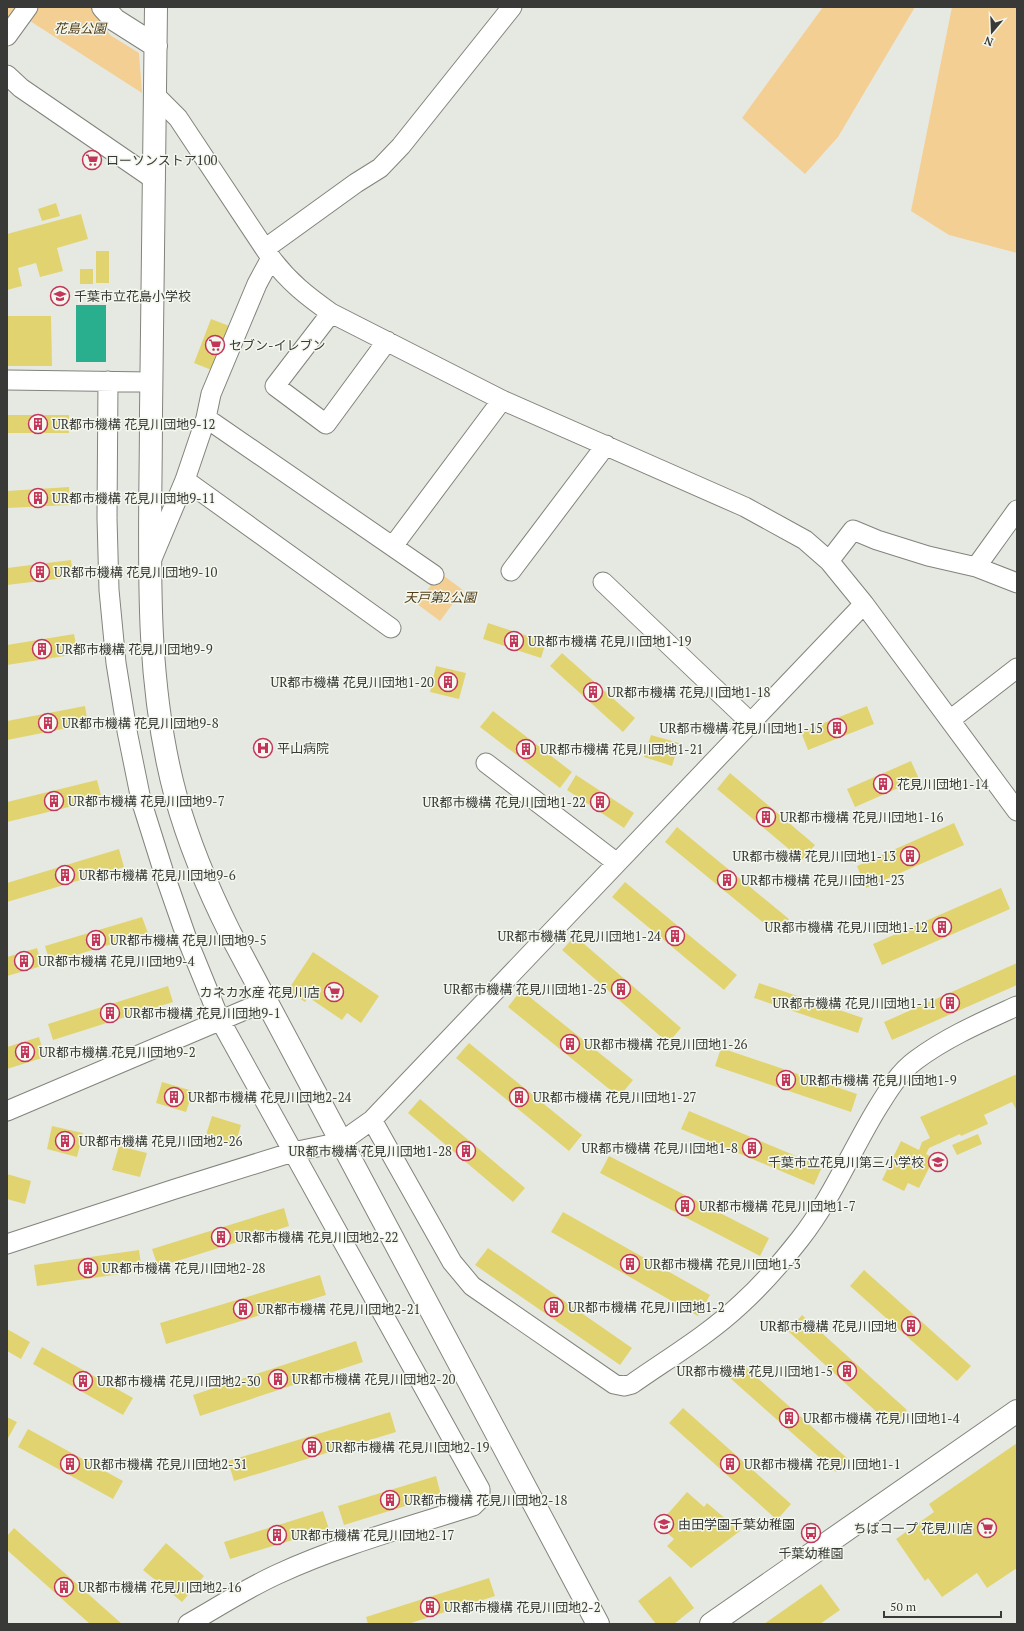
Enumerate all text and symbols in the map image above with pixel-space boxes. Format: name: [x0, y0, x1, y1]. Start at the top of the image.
north arrow: [972, 12, 1012, 52]
park label: 花島公園: [54, 19, 108, 37]
text: N: [982, 33, 995, 49]
supermarket icon: ローソンストア100: [81, 149, 103, 171]
place label: ローソンストア100: [106, 151, 218, 169]
school or university icon: 千葉市立花島小学校: [49, 285, 71, 307]
place label: 千葉市立花島小学校: [74, 287, 191, 305]
supermarket icon: セブン-イレブン: [204, 334, 226, 356]
place label: セブン-イレブン: [229, 336, 326, 354]
building icon: UR都市機構 花見川団地9-12: [27, 413, 49, 435]
place label: UR都市機構 花見川団地9-12: [52, 415, 216, 433]
building icon: UR都市機構 花見川団地9-11: [27, 487, 49, 509]
place label: UR都市機構 花見川団地9-11: [52, 489, 216, 507]
building icon: UR都市機構 花見川団地9-10: [29, 561, 51, 583]
place label: UR都市機構 花見川団地9-10: [54, 563, 218, 581]
park label: 天戸第2公園: [404, 588, 478, 606]
building icon: UR都市機構 花見川団地1-19: [503, 630, 525, 652]
place label: UR都市機構 花見川団地1-19: [528, 632, 692, 650]
building icon: UR都市機構 花見川団地9-9: [31, 638, 53, 660]
place label: UR都市機構 花見川団地9-9: [56, 640, 213, 658]
building icon: UR都市機構 花見川団地1-20: [437, 671, 459, 693]
place label: UR都市機構 花見川団地1-20: [271, 673, 434, 691]
building icon: UR都市機構 花見川団地1-18: [582, 681, 604, 703]
place label: UR都市機構 花見川団地1-18: [607, 683, 771, 701]
building icon: UR都市機構 花見川団地9-8: [37, 712, 59, 734]
place label: UR都市機構 花見川団地9-8: [62, 714, 219, 732]
building icon: UR都市機構 花見川団地1-15: [826, 717, 848, 739]
place label: UR都市機構 花見川団地1-15: [660, 719, 823, 737]
hospital icon: 平山病院: [252, 737, 274, 759]
building icon: UR都市機構 花見川団地1-21: [515, 738, 537, 760]
place label: 平山病院: [277, 739, 329, 757]
place label: UR都市機構 花見川団地1-21: [540, 740, 704, 758]
building icon: 花見川団地1-14: [872, 773, 894, 795]
place label: 花見川団地1-14: [897, 775, 988, 793]
building icon: UR都市機構 花見川団地9-7: [43, 790, 65, 812]
building icon: UR都市機構 花見川団地1-22: [589, 791, 611, 813]
place label: UR都市機構 花見川団地9-7: [68, 792, 225, 810]
place label: UR都市機構 花見川団地1-22: [423, 793, 586, 811]
building icon: UR都市機構 花見川団地1-16: [755, 806, 777, 828]
place label: UR都市機構 花見川団地1-16: [780, 808, 944, 826]
building icon: UR都市機構 花見川団地1-13: [899, 845, 921, 867]
place label: UR都市機構 花見川団地1-13: [733, 847, 896, 865]
building icon: UR都市機構 花見川団地9-6: [54, 864, 76, 886]
place label: UR都市機構 花見川団地9-6: [79, 866, 236, 884]
building icon: UR都市機構 花見川団地1-23: [716, 869, 738, 891]
place label: UR都市機構 花見川団地1-23: [741, 871, 905, 889]
building icon: UR都市機構 花見川団地1-12: [931, 916, 953, 938]
place label: UR都市機構 花見川団地1-12: [765, 918, 928, 936]
building icon: UR都市機構 花見川団地1-24: [664, 925, 686, 947]
place label: UR都市機構 花見川団地1-24: [498, 927, 661, 945]
building icon: UR都市機構 花見川団地9-5: [85, 929, 107, 951]
place label: UR都市機構 花見川団地9-5: [110, 931, 267, 949]
building icon: UR都市機構 花見川団地9-4: [13, 950, 35, 972]
place label: UR都市機構 花見川団地9-4: [38, 952, 195, 970]
building icon: UR都市機構 花見川団地1-25: [610, 978, 632, 1000]
place label: UR都市機構 花見川団地1-25: [444, 980, 607, 998]
supermarket icon: カネカ水産 花見川店: [323, 981, 345, 1003]
place label: カネカ水産 花見川店: [200, 983, 320, 1001]
building icon: UR都市機構 花見川団地1-11: [939, 992, 961, 1014]
place label: UR都市機構 花見川団地1-11: [773, 994, 936, 1012]
building icon: UR都市機構 花見川団地9-1: [99, 1002, 121, 1024]
place label: UR都市機構 花見川団地9-1: [124, 1004, 281, 1022]
building icon: UR都市機構 花見川団地1-26: [559, 1033, 581, 1055]
place label: UR都市機構 花見川団地1-26: [584, 1035, 748, 1053]
building icon: UR都市機構 花見川団地9-2: [14, 1041, 36, 1063]
place label: UR都市機構 花見川団地9-2: [39, 1043, 196, 1061]
building icon: UR都市機構 花見川団地1-9: [775, 1069, 797, 1091]
place label: UR都市機構 花見川団地1-9: [800, 1071, 957, 1089]
building icon: UR都市機構 花見川団地2-24: [163, 1086, 185, 1108]
building icon: UR都市機構 花見川団地1-27: [508, 1086, 530, 1108]
place label: UR都市機構 花見川団地2-24: [188, 1088, 352, 1106]
place label: UR都市機構 花見川団地1-27: [533, 1088, 697, 1106]
building icon: UR都市機構 花見川団地2-26: [54, 1130, 76, 1152]
place label: UR都市機構 花見川団地2-26: [79, 1132, 243, 1150]
building icon: UR都市機構 花見川団地1-8: [741, 1137, 763, 1159]
place label: UR都市機構 花見川団地1-8: [581, 1139, 738, 1157]
building icon: UR都市機構 花見川団地1-28: [455, 1140, 477, 1162]
place label: UR都市機構 花見川団地1-28: [289, 1142, 452, 1160]
school or university icon: 千葉市立花見川第三小学校: [927, 1151, 949, 1173]
place label: 千葉市立花見川第三小学校: [768, 1153, 924, 1171]
building icon: UR都市機構 花見川団地1-7: [674, 1195, 696, 1217]
place label: UR都市機構 花見川団地1-7: [699, 1197, 856, 1215]
building icon: UR都市機構 花見川団地2-22: [210, 1226, 232, 1248]
place label: UR都市機構 花見川団地2-22: [235, 1228, 399, 1246]
building icon: UR都市機構 花見川団地1-3: [619, 1253, 641, 1275]
place label: UR都市機構 花見川団地1-3: [644, 1255, 801, 1273]
building icon: UR都市機構 花見川団地2-28: [77, 1257, 99, 1279]
place label: UR都市機構 花見川団地2-28: [102, 1259, 266, 1277]
building icon: UR都市機構 花見川団地1-2: [543, 1296, 565, 1318]
building icon: UR都市機構 花見川団地2-21: [232, 1298, 254, 1320]
place label: UR都市機構 花見川団地1-2: [568, 1298, 725, 1316]
place label: UR都市機構 花見川団地2-21: [257, 1300, 421, 1318]
building icon: UR都市機構 花見川団地: [900, 1315, 922, 1337]
place label: UR都市機構 花見川団地: [760, 1317, 897, 1335]
building icon: UR都市機構 花見川団地1-5: [836, 1360, 858, 1382]
place label: UR都市機構 花見川団地1-5: [676, 1362, 833, 1380]
building icon: UR都市機構 花見川団地2-20: [267, 1368, 289, 1390]
building icon: UR都市機構 花見川団地2-30: [72, 1370, 94, 1392]
place label: UR都市機構 花見川団地2-20: [292, 1370, 456, 1388]
place label: UR都市機構 花見川団地2-30: [97, 1372, 261, 1390]
building icon: UR都市機構 花見川団地1-4: [778, 1407, 800, 1429]
place label: UR都市機構 花見川団地1-4: [803, 1409, 960, 1427]
building icon: UR都市機構 花見川団地2-19: [301, 1436, 323, 1458]
place label: UR都市機構 花見川団地2-19: [326, 1438, 490, 1456]
building icon: UR都市機構 花見川団地2-31: [59, 1453, 81, 1475]
building icon: UR都市機構 花見川団地1-1: [719, 1453, 741, 1475]
place label: UR都市機構 花見川団地2-31: [84, 1455, 248, 1473]
place label: UR都市機構 花見川団地1-1: [744, 1455, 901, 1473]
building icon: UR都市機構 花見川団地2-18: [379, 1489, 401, 1511]
place label: UR都市機構 花見川団地2-18: [404, 1491, 568, 1509]
school or university icon: 由田学園千葉幼稚園: [653, 1513, 675, 1535]
place label: 由田学園千葉幼稚園: [678, 1515, 795, 1533]
supermarket icon: ちばコープ 花見川店: [976, 1517, 998, 1539]
place label: ちばコープ 花見川店: [854, 1519, 973, 1537]
bus stop icon: 千葉幼稚園: [800, 1522, 822, 1544]
building icon: UR都市機構 花見川団地2-17: [266, 1524, 288, 1546]
place label: UR都市機構 花見川団地2-17: [291, 1526, 455, 1544]
place label: 千葉幼稚園: [778, 1544, 844, 1562]
building icon: UR都市機構 花見川団地2-16: [53, 1576, 75, 1598]
place label: UR都市機構 花見川団地2-16: [78, 1578, 242, 1596]
scale bar: [884, 1593, 1001, 1619]
building icon: UR都市機構 花見川団地2-2: [419, 1596, 441, 1618]
place label: UR都市機構 花見川団地2-2: [444, 1598, 601, 1616]
text: 50 m: [890, 1599, 917, 1614]

